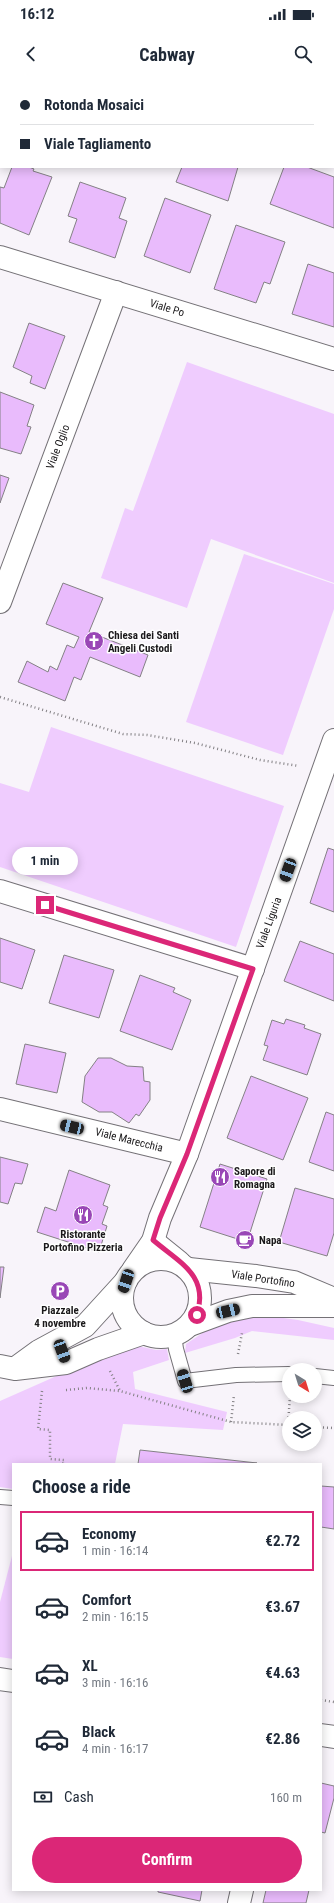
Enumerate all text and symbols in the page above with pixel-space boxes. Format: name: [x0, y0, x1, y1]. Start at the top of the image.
text: 16:12: [20, 5, 54, 23]
icon: back: [20, 43, 42, 65]
icon: search: [292, 43, 314, 65]
text: Cabway: [139, 44, 195, 65]
text: Rotonda Mosaici: [44, 96, 144, 114]
text: Viale Tagliamento: [44, 135, 151, 153]
street label: Viale Po: [148, 297, 186, 320]
street label: Viale Oglio: [44, 422, 73, 471]
place label: Chiesa dei Santi Angeli Custodi: [108, 629, 179, 655]
church icon: Chiesa dei Santi Angeli Custodi: [83, 630, 105, 652]
callout: 1 min: [12, 847, 78, 875]
text: 1 min: [31, 853, 59, 868]
car: [278, 857, 298, 883]
street label: Viale Liguria: [254, 895, 284, 951]
route end: [36, 896, 54, 914]
car: [59, 1118, 85, 1136]
street label: Viale Marecchia: [94, 1125, 164, 1155]
place label: Sapore di Romagna: [234, 1165, 276, 1191]
restaurant icon: Sapore di Romagna: [209, 1166, 231, 1188]
restaurant icon: Ristorante Portofino Pizzeria: [72, 1204, 94, 1226]
place label: Ristorante Portofino Pizzeria: [43, 1228, 123, 1254]
cafe icon: Napa: [234, 1229, 256, 1251]
place label: Napa: [259, 1234, 282, 1247]
car: [117, 1268, 135, 1294]
street label: Viale Portofino: [230, 1268, 296, 1291]
parking icon: Piazzale 4 novembre: [49, 1280, 71, 1302]
car: [215, 1302, 241, 1320]
place label: Piazzale 4 novembre: [34, 1304, 86, 1330]
route start: [188, 1306, 206, 1324]
car: [52, 1338, 72, 1364]
north arrow: [282, 1363, 322, 1403]
map controls: [282, 1363, 322, 1451]
car: [176, 1368, 194, 1394]
button: layers: [282, 1411, 322, 1451]
text: Choose a ride: [32, 1476, 131, 1497]
icon: car: [34, 1523, 70, 1559]
text: Economy: [82, 1525, 136, 1543]
text: €2.72: [265, 1532, 300, 1550]
text: 1 min · 16:14: [82, 1543, 148, 1558]
icon: car: [34, 1589, 70, 1625]
text: Comfort: [82, 1591, 131, 1609]
text: €3.67: [265, 1598, 300, 1616]
text: 2 min · 16:15: [82, 1609, 148, 1624]
icon: car: [34, 1655, 70, 1691]
text: XL: [82, 1657, 98, 1675]
text: €4.63: [265, 1664, 300, 1682]
text: 3 min · 16:16: [82, 1675, 148, 1690]
icon: car: [34, 1721, 70, 1757]
text: Black: [82, 1723, 115, 1741]
text: €2.86: [265, 1730, 300, 1748]
text: 4 min · 16:17: [82, 1741, 148, 1756]
icon: cash: [32, 1786, 54, 1808]
text: Cash: [64, 1788, 94, 1806]
text: 160 m: [270, 1790, 302, 1805]
button: Confirm: [32, 1837, 302, 1883]

